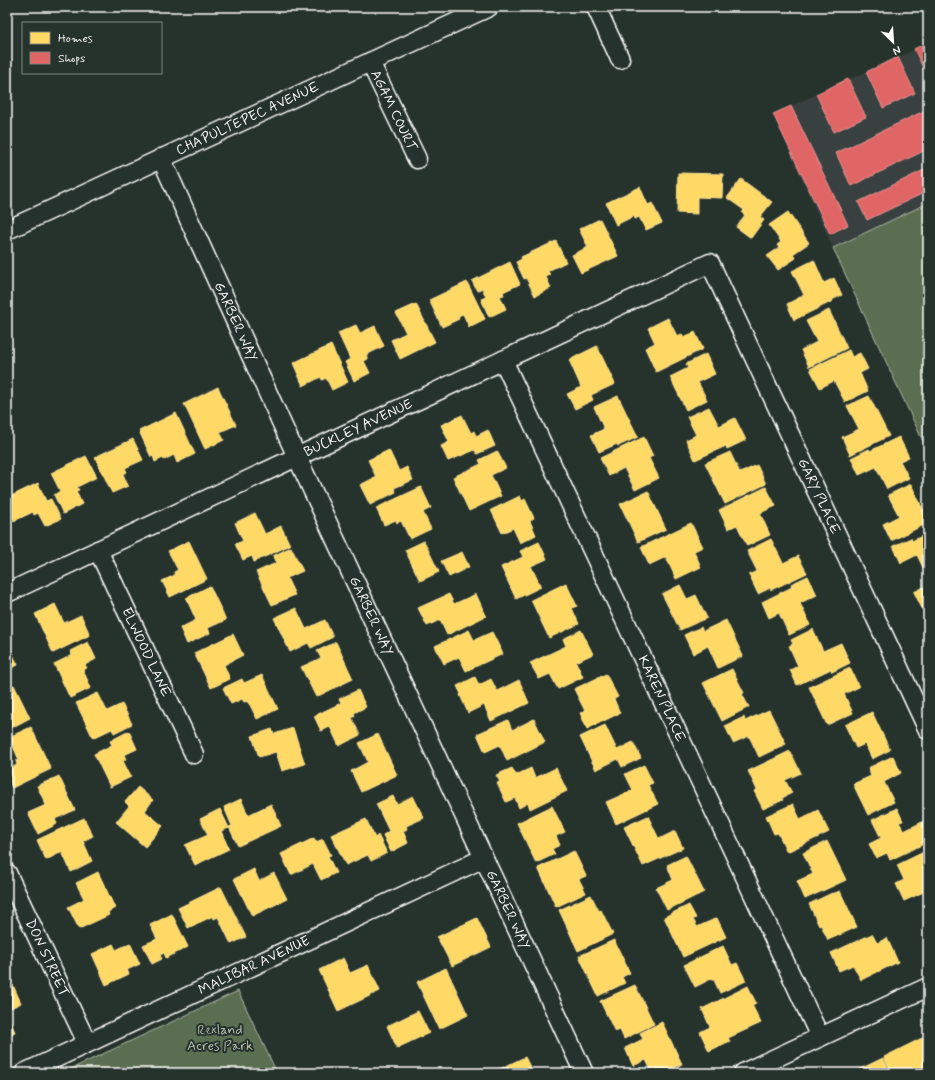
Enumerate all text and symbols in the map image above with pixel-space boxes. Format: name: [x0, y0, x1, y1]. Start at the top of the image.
legend: [22, 22, 162, 74]
north arrow: [873, 22, 913, 62]
text: Homes: [58, 31, 93, 47]
text: N: [891, 42, 903, 58]
text: Shops: [58, 51, 85, 67]
street label: AGAM COURT: [366, 67, 421, 154]
street label: CHAPULTEPEC AVENUE: [173, 78, 322, 160]
street label: GARBER WAY: [210, 279, 262, 365]
street label: BUCKLEY AVENUE: [301, 395, 415, 461]
street label: GARY PLACE: [793, 455, 844, 537]
street label: GARBER WAY: [345, 574, 397, 659]
street label: ELWOOD LANE: [117, 605, 175, 700]
street label: KAREN PLACE: [634, 653, 690, 745]
street label: GARBER WAY: [482, 867, 534, 953]
street label: DON STREET: [21, 916, 73, 1000]
street label: MALIBAR AVENUE: [196, 932, 313, 999]
park label: Rexland Acres Park: [187, 1021, 253, 1055]

